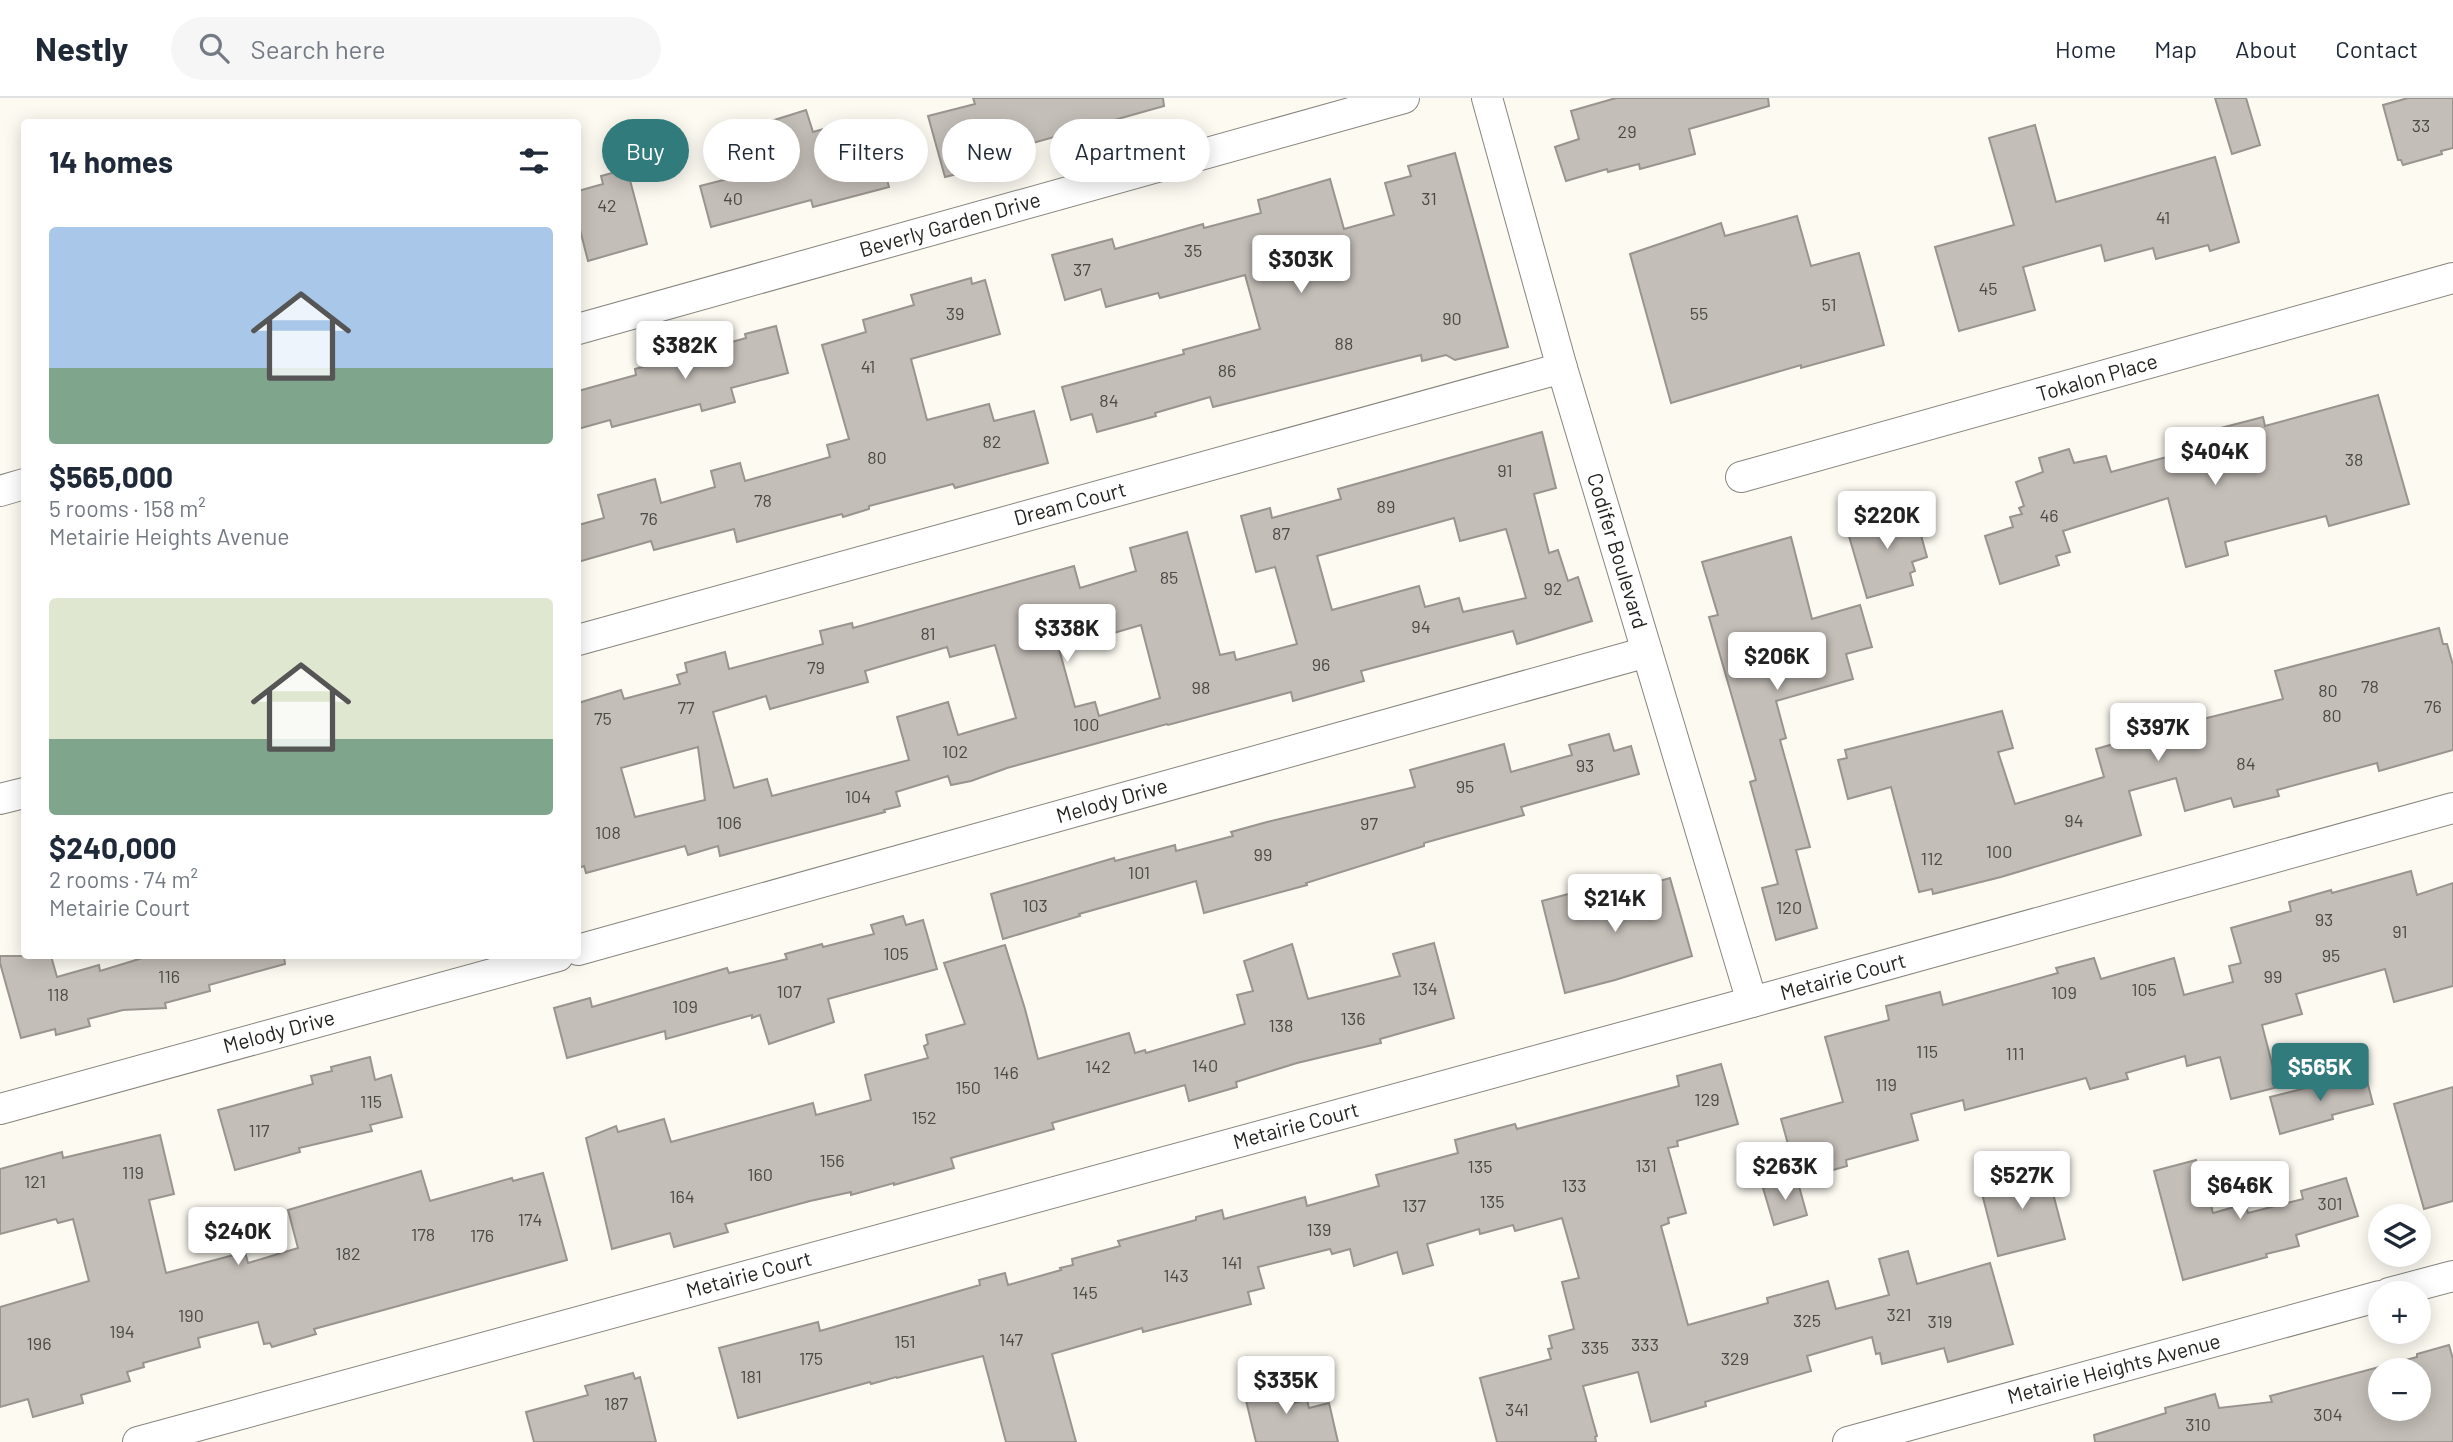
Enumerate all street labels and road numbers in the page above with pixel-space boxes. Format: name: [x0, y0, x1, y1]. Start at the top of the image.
street label: Beverly Garden Drive: [856, 186, 1043, 261]
street label: Tokalon Place: [2033, 347, 2160, 406]
street label: Codifer Boulevard: [1583, 470, 1654, 631]
street label: Dream Court: [1011, 476, 1128, 529]
street label: Melody Drive: [1053, 772, 1170, 827]
street label: Metairie Court: [1777, 947, 1908, 1004]
street label: Melody Drive: [220, 1004, 337, 1057]
street label: Metairie Court: [1230, 1096, 1361, 1153]
street label: Metairie Court: [683, 1245, 814, 1302]
street label: Metairie Heights Avenue: [2004, 1327, 2223, 1408]

